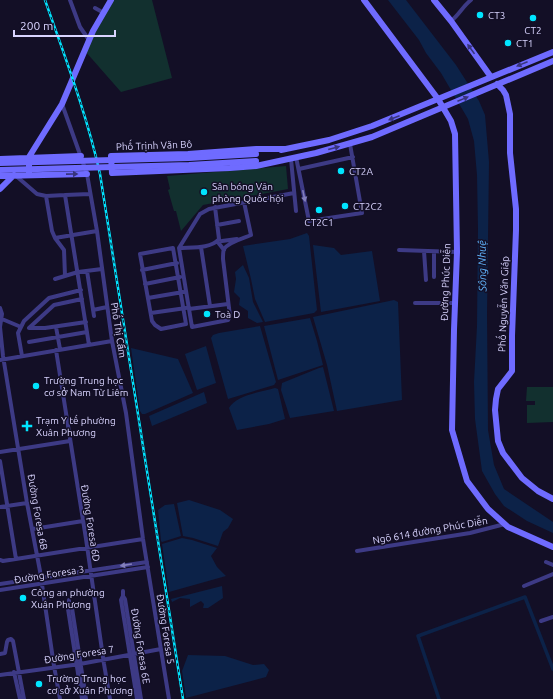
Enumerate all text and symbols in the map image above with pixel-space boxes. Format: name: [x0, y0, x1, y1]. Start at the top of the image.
marker: CT3: [475, 10, 485, 20]
place label: CT3: [488, 10, 506, 21]
scale bar: [14, 12, 115, 38]
marker: CT2: [528, 13, 538, 23]
text: 200 m: [20, 19, 53, 32]
place label: CT2: [524, 25, 542, 36]
marker: CT1: [503, 38, 513, 48]
place label: CT1: [516, 38, 534, 49]
one-way arrow: [467, 44, 475, 54]
one-way arrow: [515, 62, 527, 68]
one-way arrow: [458, 95, 470, 101]
one-way arrow: [388, 115, 400, 121]
street label: Phố Trịnh Văn Bô: [116, 137, 193, 153]
one-way arrow: [328, 145, 341, 151]
marker: CT2A: [336, 166, 346, 176]
place label: CT2A: [349, 166, 374, 177]
one-way arrow: [66, 171, 79, 177]
place label: Sân bóng Văn phòng Quốc hội: [212, 181, 283, 205]
marker: Sân bóng Văn phòng Quốc hội: [199, 187, 209, 197]
one-way arrow: [302, 189, 308, 202]
marker: CT2C2: [340, 201, 350, 211]
place label: CT2C2: [353, 201, 382, 212]
marker: CT2C1: [314, 205, 324, 215]
place label: CT2C1: [304, 217, 334, 228]
water label: Sông Nhuệ: [476, 240, 489, 293]
street label: Đường Phúc Diễn: [438, 243, 452, 321]
street label: Phố Nguyễn Văn Giáp: [495, 256, 511, 352]
street label: Phố Thị Cẩm: [108, 301, 130, 359]
marker: Toà D: [202, 309, 212, 319]
place label: Toà D: [215, 309, 240, 320]
place label: Trường Trung học cơ sở Nam Từ Liêm: [44, 375, 128, 398]
marker: Trường Trung học cơ sở Nam Từ Liêm: [31, 381, 41, 391]
place label: Trạm Y tế phường Xuân Phương: [36, 414, 116, 438]
marker: Trạm Y tế phường Xuân Phương: [21, 420, 33, 432]
street label: Đường Foresa 6B: [25, 473, 50, 551]
street label: Đường Foresa 6D: [79, 484, 102, 562]
street label: Ngõ 614 đường Phúc Diễn: [372, 514, 489, 546]
one-way arrow: [119, 562, 132, 568]
street label: Đường Foresa 3: [13, 564, 85, 585]
place label: Công an phường Xuân Phương: [31, 587, 105, 610]
marker: Công an phường Xuân Phương: [18, 593, 28, 603]
street label: Đường Foresa 5: [155, 593, 176, 665]
street label: Đường Foresa 6E: [129, 608, 152, 685]
street label: Đường Foresa 7: [43, 644, 115, 665]
place label: Trường Trung học cơ sở Xuân Phương: [47, 673, 133, 696]
marker: Trường Trung học cơ sở Xuân Phương: [34, 679, 44, 689]

